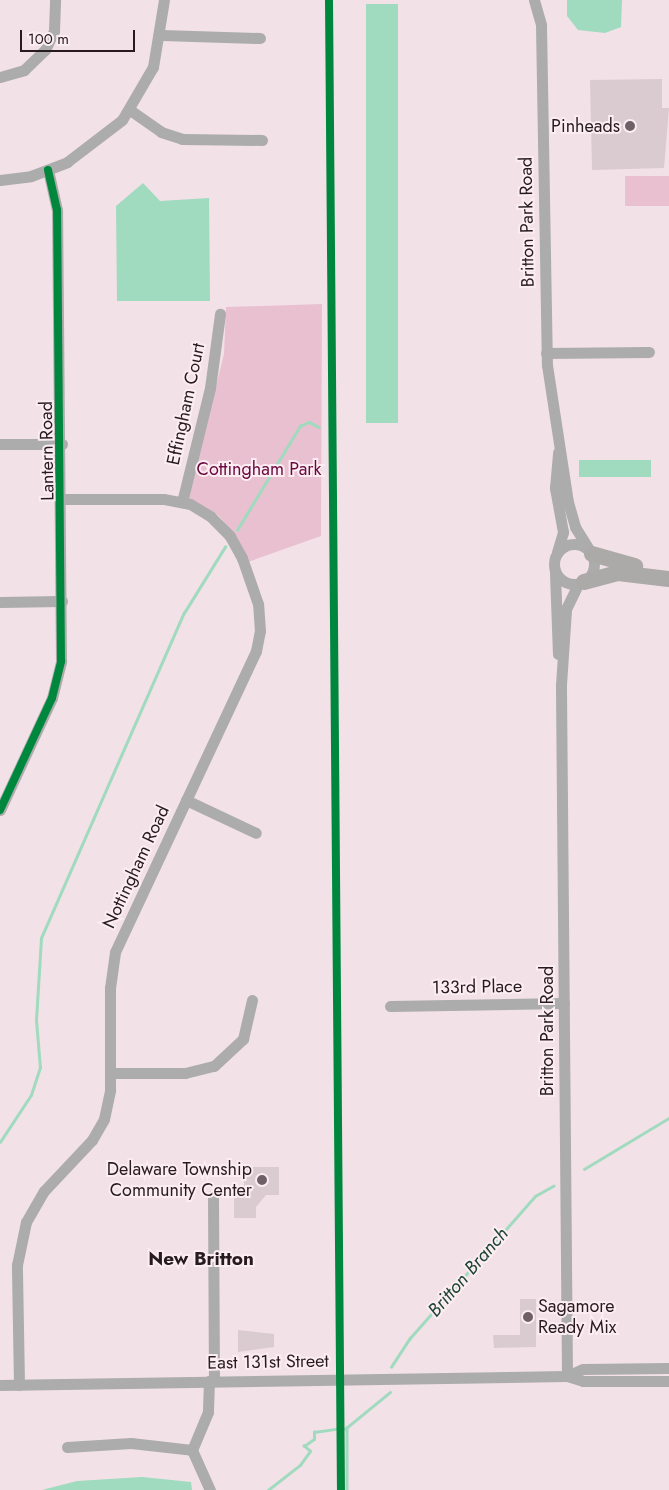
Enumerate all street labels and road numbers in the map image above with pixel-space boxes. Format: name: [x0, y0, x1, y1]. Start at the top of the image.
street label: Britton Park Road: [515, 157, 539, 287]
street label: Effingham Court: [163, 341, 209, 467]
street label: Lantern Road: [35, 401, 59, 501]
street label: Nottingham Road: [98, 802, 174, 932]
street label: Britton Park Road: [536, 966, 558, 1096]
street label: 133rd Place: [432, 975, 522, 999]
street label: East 131st Street: [207, 1350, 329, 1374]

